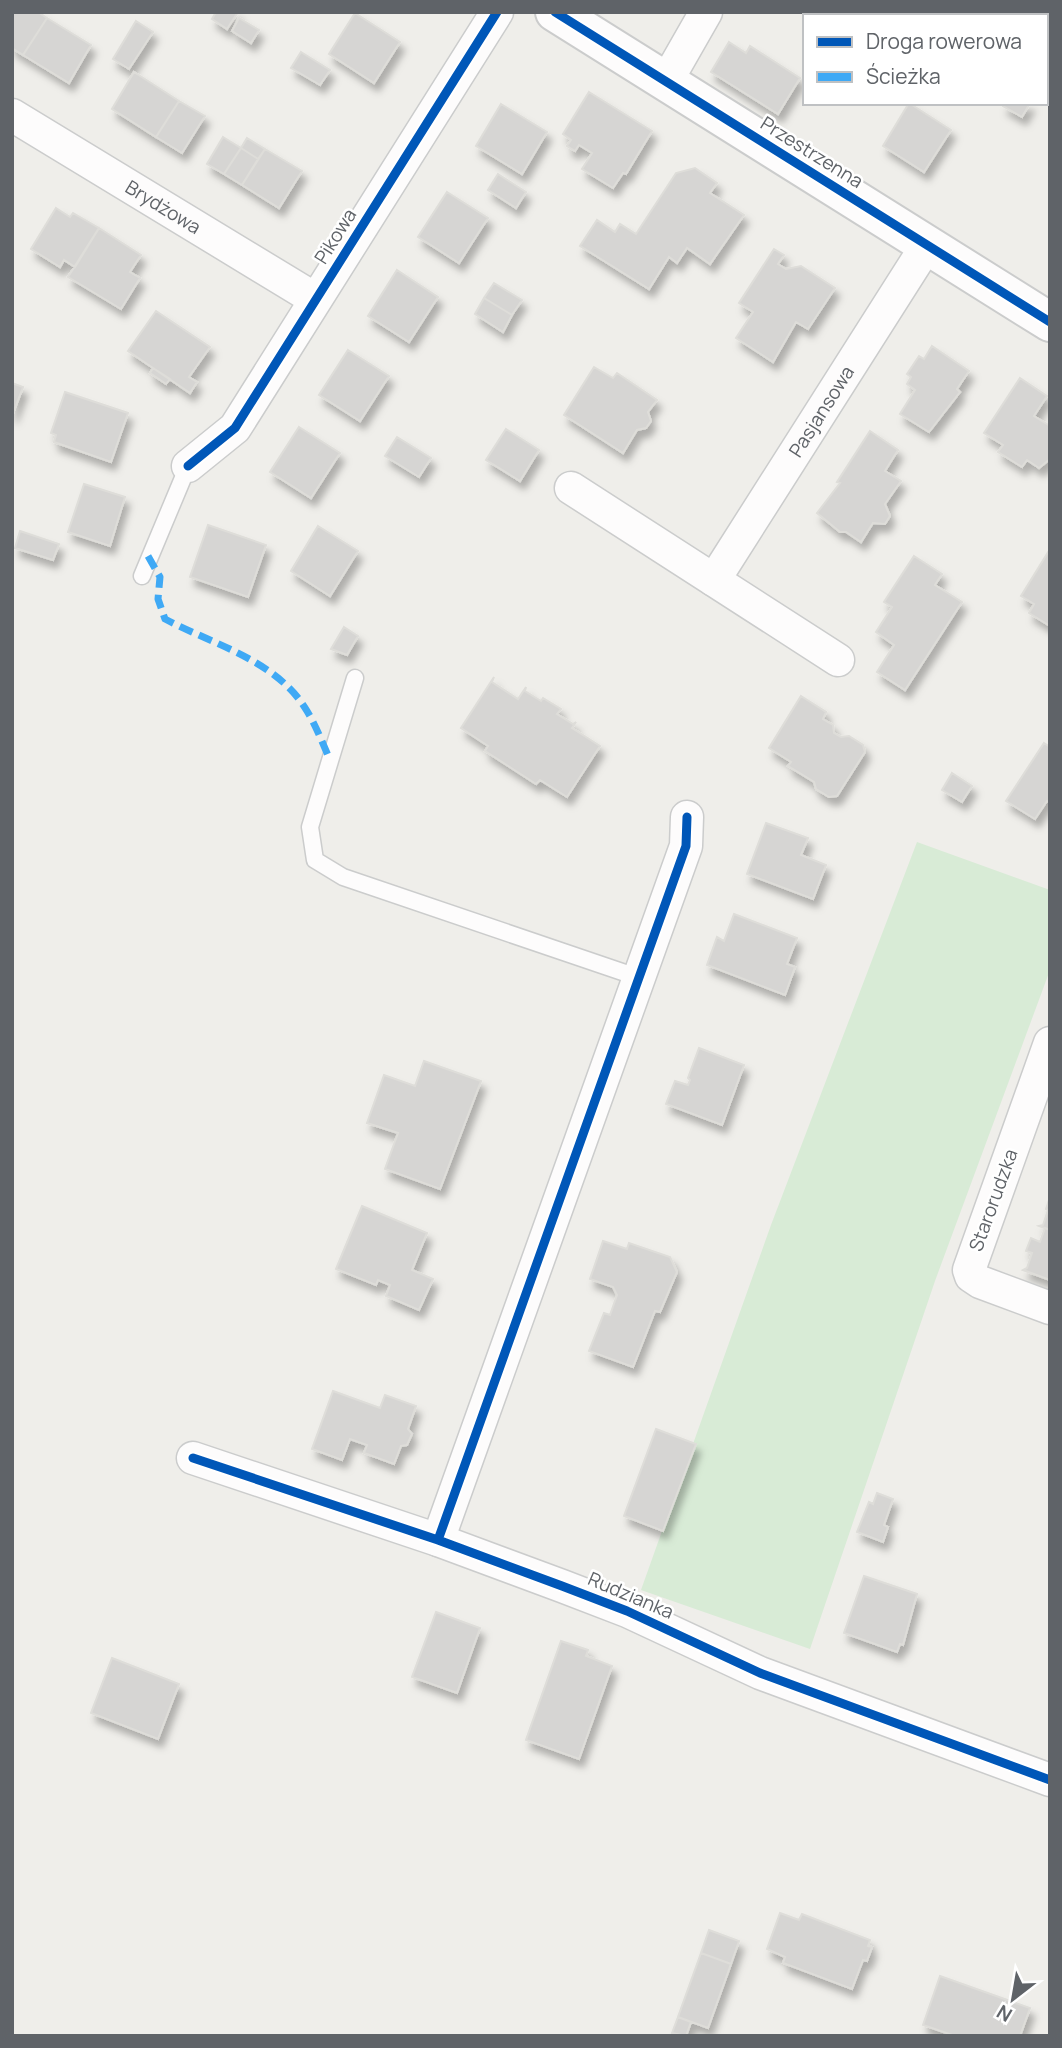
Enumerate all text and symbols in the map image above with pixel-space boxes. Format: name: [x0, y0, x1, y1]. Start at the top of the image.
legend: [803, 14, 1048, 105]
text: Droga rowerowa: [866, 27, 1022, 55]
text: Ścieżka: [866, 62, 941, 90]
street label: Przestrzenna: [756, 110, 868, 194]
street label: Brydżowa: [121, 174, 206, 240]
street label: Pikowa: [308, 203, 362, 269]
street label: Pasjansowa: [783, 361, 860, 462]
street label: Starorudzka: [962, 1145, 1024, 1255]
street label: Rudzianka: [584, 1565, 678, 1625]
north arrow: [978, 1964, 1048, 2034]
text: N: [992, 1999, 1017, 2028]

